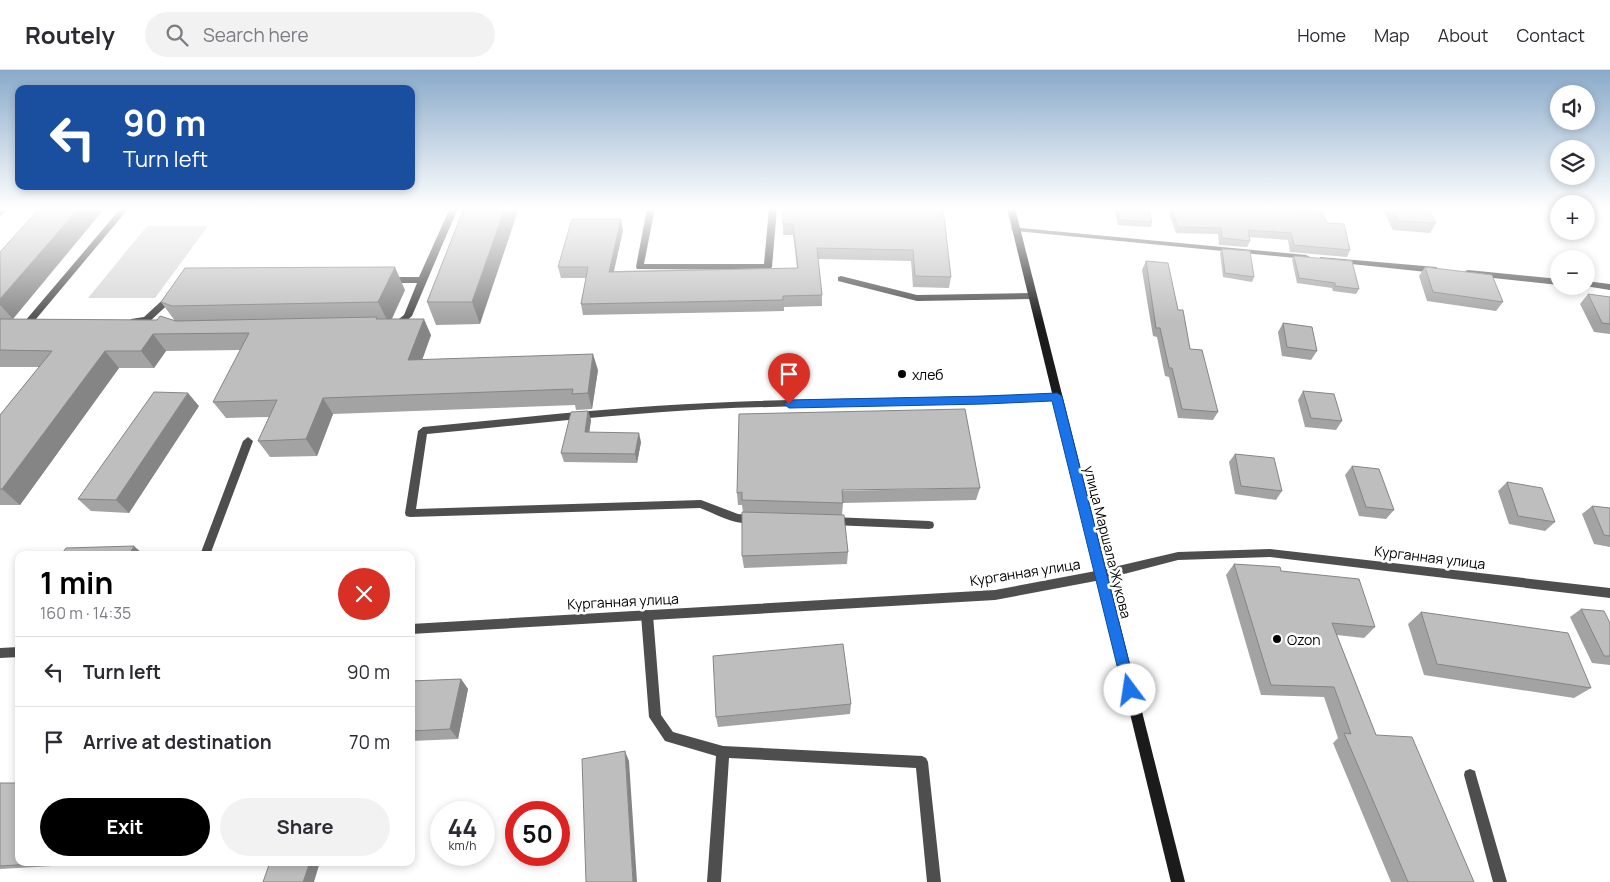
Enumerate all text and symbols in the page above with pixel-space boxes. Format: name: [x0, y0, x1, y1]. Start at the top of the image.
search box: [145, 12, 495, 57]
text: Routely: [25, 18, 115, 51]
icon: search: [163, 21, 191, 49]
text: Search here: [203, 22, 309, 48]
text: Home: [1297, 23, 1346, 47]
text: Map: [1374, 23, 1410, 47]
text: About: [1438, 23, 1488, 47]
text: Contact: [1516, 23, 1585, 47]
map controls: [1550, 85, 1595, 295]
button: sound: [1550, 85, 1595, 130]
text: 90 m: [123, 99, 206, 147]
icon: left: [40, 105, 105, 170]
button: layers: [1550, 140, 1595, 185]
text: Turn left: [123, 144, 208, 174]
button: +: [1550, 195, 1595, 240]
button: −: [1550, 250, 1595, 295]
pin: [768, 353, 810, 404]
icon: arrive: [775, 360, 803, 388]
place label: хлеб: [912, 365, 944, 384]
marker: хлеб: [896, 368, 908, 380]
street label: улица Маршала Жукова: [1080, 464, 1136, 620]
street label: Курганная улица: [1373, 541, 1487, 573]
street label: Курганная улица: [968, 554, 1082, 590]
text: 1 min: [40, 562, 113, 603]
button: close: [338, 568, 390, 620]
street label: Курганная улица: [567, 589, 679, 613]
text: 160 m · 14:35: [40, 602, 131, 624]
place label: Ozon: [1287, 630, 1321, 649]
marker: Ozon: [1271, 633, 1283, 645]
icon: left: [40, 658, 68, 686]
text: Turn left: [83, 659, 161, 685]
text: 90 m: [347, 659, 390, 685]
position arrow: [1103, 663, 1155, 715]
icon: arrive: [40, 728, 68, 756]
text: Arrive at destination: [83, 729, 272, 755]
text: 70 m: [349, 729, 390, 755]
button: Exit: [40, 798, 210, 856]
button: Share: [220, 798, 390, 856]
speed limit sign: 50: [505, 801, 570, 866]
text: 44: [447, 810, 478, 845]
text: km/h: [449, 837, 476, 854]

